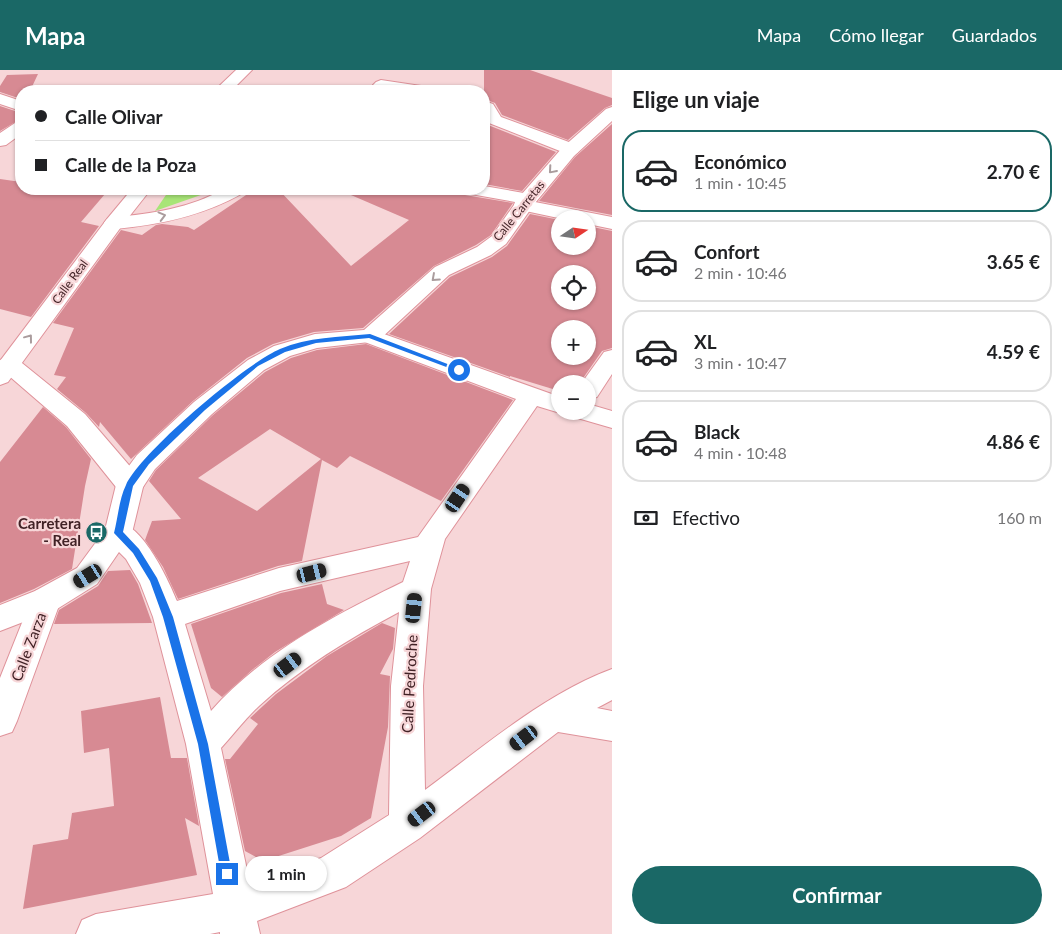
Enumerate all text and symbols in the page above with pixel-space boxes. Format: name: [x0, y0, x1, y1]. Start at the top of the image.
text: Mapa: [25, 21, 85, 50]
text: Mapa: [757, 24, 801, 46]
text: Cómo llegar: [829, 24, 924, 46]
text: Guardados: [952, 24, 1037, 46]
text: Elige un viaje: [632, 86, 760, 113]
text: Calle Olivar: [65, 105, 163, 128]
icon: car: [634, 149, 679, 194]
text: Económico: [694, 150, 787, 173]
text: Calle de la Poza: [65, 153, 196, 176]
text: 2.70 €: [987, 160, 1040, 183]
one-way arrow: [549, 165, 558, 174]
text: 1 min · 10:45: [694, 173, 787, 192]
street label: Calle Carretas: [490, 177, 547, 244]
north arrow: [551, 210, 596, 255]
map controls: [551, 210, 596, 420]
one-way arrow: [158, 211, 167, 222]
icon: car: [634, 239, 679, 284]
text: Confort: [694, 240, 759, 263]
text: 3.65 €: [987, 250, 1040, 273]
street label: Calle Real: [48, 257, 91, 307]
text: 2 min · 10:46: [694, 263, 787, 282]
button: locate: [551, 265, 596, 310]
one-way arrow: [431, 272, 440, 281]
button: +: [551, 320, 596, 365]
icon: car: [634, 329, 679, 374]
text: XL: [694, 330, 717, 353]
one-way arrow: [23, 334, 32, 343]
text: 4.59 €: [987, 340, 1040, 363]
text: 3 min · 10:47: [694, 353, 787, 372]
route start: [448, 359, 470, 381]
button: −: [551, 375, 596, 420]
icon: car: [634, 419, 679, 464]
text: Black: [694, 420, 740, 443]
text: 4.86 €: [987, 430, 1040, 453]
text: 4 min · 10:48: [694, 443, 787, 462]
car: [443, 481, 472, 515]
icon: cash: [632, 504, 660, 532]
text: Efectivo: [672, 506, 740, 529]
text: 160 m: [997, 508, 1042, 527]
place label: Carretera - Real: [18, 514, 81, 549]
bus stop icon: Carretera - Real: [85, 521, 109, 545]
car: [71, 562, 104, 590]
car: [295, 562, 328, 584]
car: [404, 592, 423, 624]
street label: Calle Zarza: [7, 610, 49, 684]
street label: Calle Pedroche: [397, 634, 421, 734]
car: [271, 650, 304, 680]
car: [507, 723, 540, 753]
car: [405, 799, 438, 829]
callout: 1 min: [244, 856, 327, 892]
route end: [216, 863, 238, 885]
text: 1 min: [266, 864, 306, 883]
button: Confirmar: [632, 866, 1042, 924]

